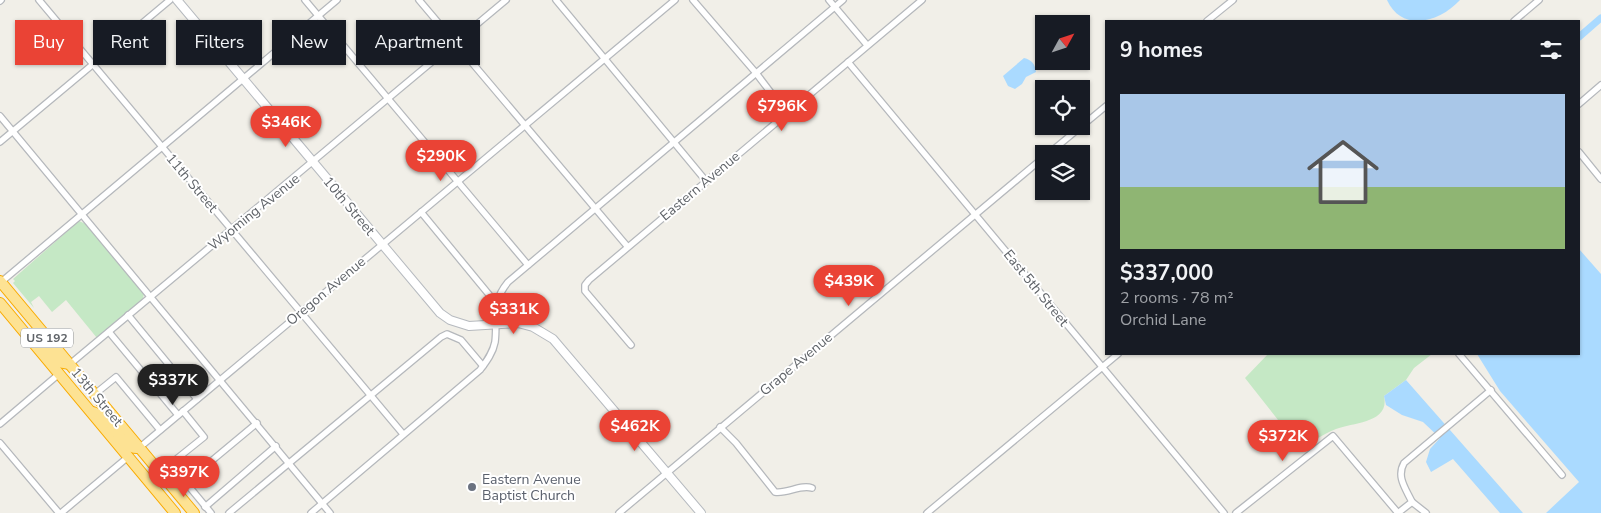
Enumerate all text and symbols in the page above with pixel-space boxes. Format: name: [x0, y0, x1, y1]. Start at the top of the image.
north arrow: [1035, 15, 1090, 70]
map controls: [1035, 15, 1090, 200]
chip: Buy: [15, 20, 83, 65]
chip: Rent: [93, 20, 166, 65]
chip: Filters: [176, 20, 262, 65]
chip: New: [272, 20, 346, 65]
chip: Apartment: [356, 20, 480, 65]
text: 9 homes: [1120, 36, 1203, 64]
icon: filters: [1537, 36, 1565, 64]
button: locate: [1035, 80, 1090, 135]
pin: $796K: [747, 90, 817, 132]
text: $796K: [757, 95, 807, 117]
pin: $346K: [251, 106, 321, 148]
text: $346K: [261, 111, 311, 133]
icon: home: [1298, 127, 1388, 217]
pin: $290K: [406, 140, 476, 182]
text: $290K: [416, 145, 466, 167]
button: layers: [1035, 145, 1090, 200]
street label: Eastern Avenue: [656, 147, 744, 225]
street label: 11th Street: [162, 150, 222, 217]
street label: Wyoming Avenue: [204, 169, 304, 255]
street label: 10th Street: [319, 173, 379, 240]
street label: East 5th Street: [999, 246, 1073, 330]
street label: Oregon Avenue: [282, 252, 370, 330]
text: $337,000: [1120, 259, 1213, 287]
pin: $439K: [814, 264, 884, 307]
text: $439K: [824, 270, 874, 292]
text: 2 rooms · 78 m²: [1120, 287, 1233, 309]
pin: $331K: [479, 292, 549, 335]
text: $331K: [489, 298, 539, 320]
text: Orchid Lane: [1120, 309, 1206, 331]
road number: US 192: [21, 328, 73, 348]
street label: Grape Avenue: [756, 328, 836, 400]
street label: 13th Street: [67, 364, 127, 431]
pin: $337K: [138, 364, 208, 406]
text: $337K: [148, 369, 198, 391]
pin: $462K: [600, 410, 670, 452]
text: $462K: [610, 415, 660, 437]
pin: $372K: [1248, 420, 1318, 462]
text: $372K: [1258, 425, 1308, 447]
pin: $397K: [149, 456, 219, 498]
text: $397K: [159, 461, 209, 483]
place label: Eastern Avenue Baptist Church: [482, 470, 581, 505]
marker: Eastern Avenue Baptist Church: [466, 481, 478, 493]

